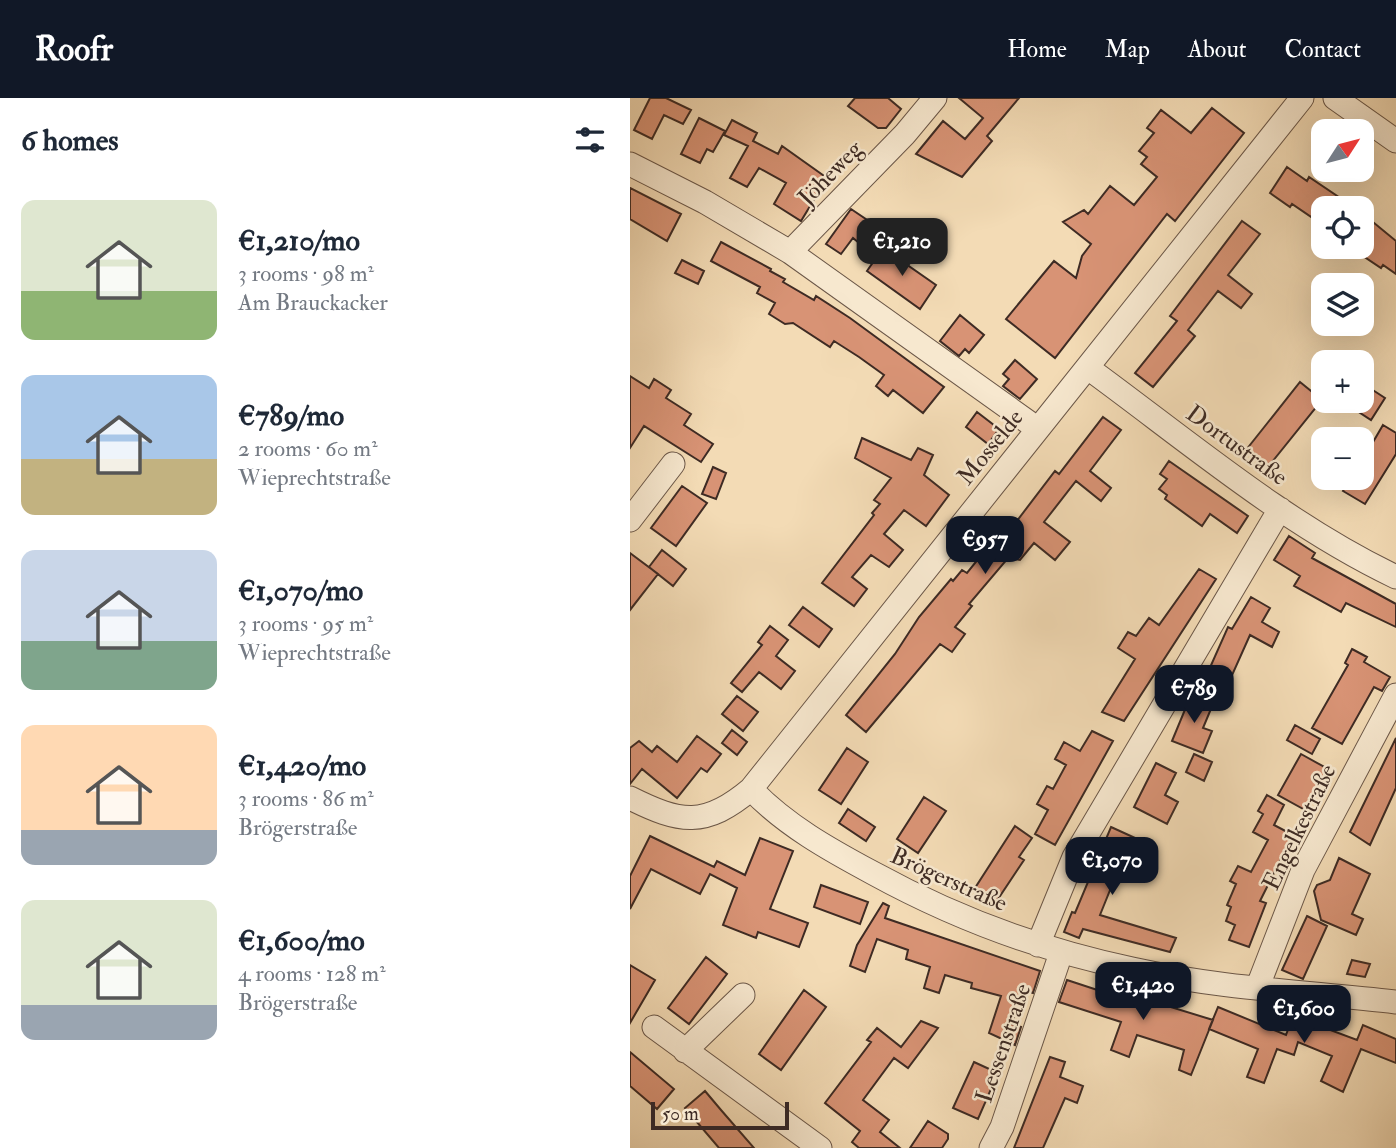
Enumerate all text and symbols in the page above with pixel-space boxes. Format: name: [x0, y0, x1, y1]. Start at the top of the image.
text: Roofr: [35, 29, 113, 70]
text: Home: [1007, 34, 1067, 65]
text: Map: [1105, 34, 1150, 65]
text: About: [1188, 34, 1247, 65]
text: Contact: [1285, 34, 1361, 65]
north arrow: [1311, 119, 1374, 182]
map controls: [1311, 119, 1374, 490]
icon: filters: [571, 121, 609, 159]
text: 6 homes: [21, 122, 119, 159]
street label: Jöheweg: [791, 133, 870, 214]
button: locate: [1311, 196, 1374, 259]
pin: €1,210: [845, 218, 959, 278]
text: €1,210/mo: [238, 222, 360, 259]
text: €1,210: [873, 226, 931, 255]
icon: home: [77, 228, 161, 312]
text: 3 rooms · 98 m²: [238, 259, 374, 288]
button: layers: [1311, 273, 1374, 336]
text: Am Brauckacker: [238, 288, 388, 317]
button: +: [1311, 350, 1374, 413]
text: €789/mo: [238, 397, 344, 434]
street label: Dortustraße: [1180, 398, 1294, 493]
icon: home: [77, 403, 161, 487]
street label: Mosselde: [950, 403, 1030, 492]
button: −: [1311, 427, 1374, 490]
text: 2 rooms · 60 m²: [238, 434, 378, 463]
text: Wieprechtstraße: [238, 463, 391, 492]
pin: €957: [944, 517, 1026, 576]
text: €957: [962, 524, 1008, 553]
text: €1,070/mo: [238, 572, 363, 609]
icon: home: [77, 578, 161, 662]
text: 3 rooms · 95 m²: [238, 609, 373, 638]
text: Wieprechtstraße: [238, 638, 391, 667]
pin: €789: [1153, 666, 1235, 725]
text: €789: [1171, 673, 1217, 702]
text: €1,420/mo: [238, 747, 366, 784]
icon: home: [77, 753, 161, 837]
street label: Engelkestraße: [1256, 759, 1343, 895]
text: 3 rooms · 86 m²: [238, 784, 374, 813]
text: Brögerstraße: [238, 813, 357, 842]
pin: €1,070: [1055, 838, 1169, 897]
street label: Brögerstraße: [886, 840, 1012, 919]
text: €1,070: [1081, 845, 1143, 874]
text: €1,600/mo: [238, 922, 365, 959]
icon: home: [77, 928, 161, 1012]
text: 4 rooms · 128 m²: [238, 959, 386, 988]
pin: €1,420: [1086, 962, 1200, 1022]
text: €1,420: [1111, 970, 1175, 999]
street label: Lessenstraße: [969, 979, 1038, 1107]
pin: €1,600: [1247, 986, 1361, 1045]
text: Brögerstraße: [238, 988, 357, 1017]
text: €1,600: [1273, 993, 1335, 1022]
scale bar: [651, 1099, 789, 1131]
text: 50 m: [662, 1102, 699, 1126]

